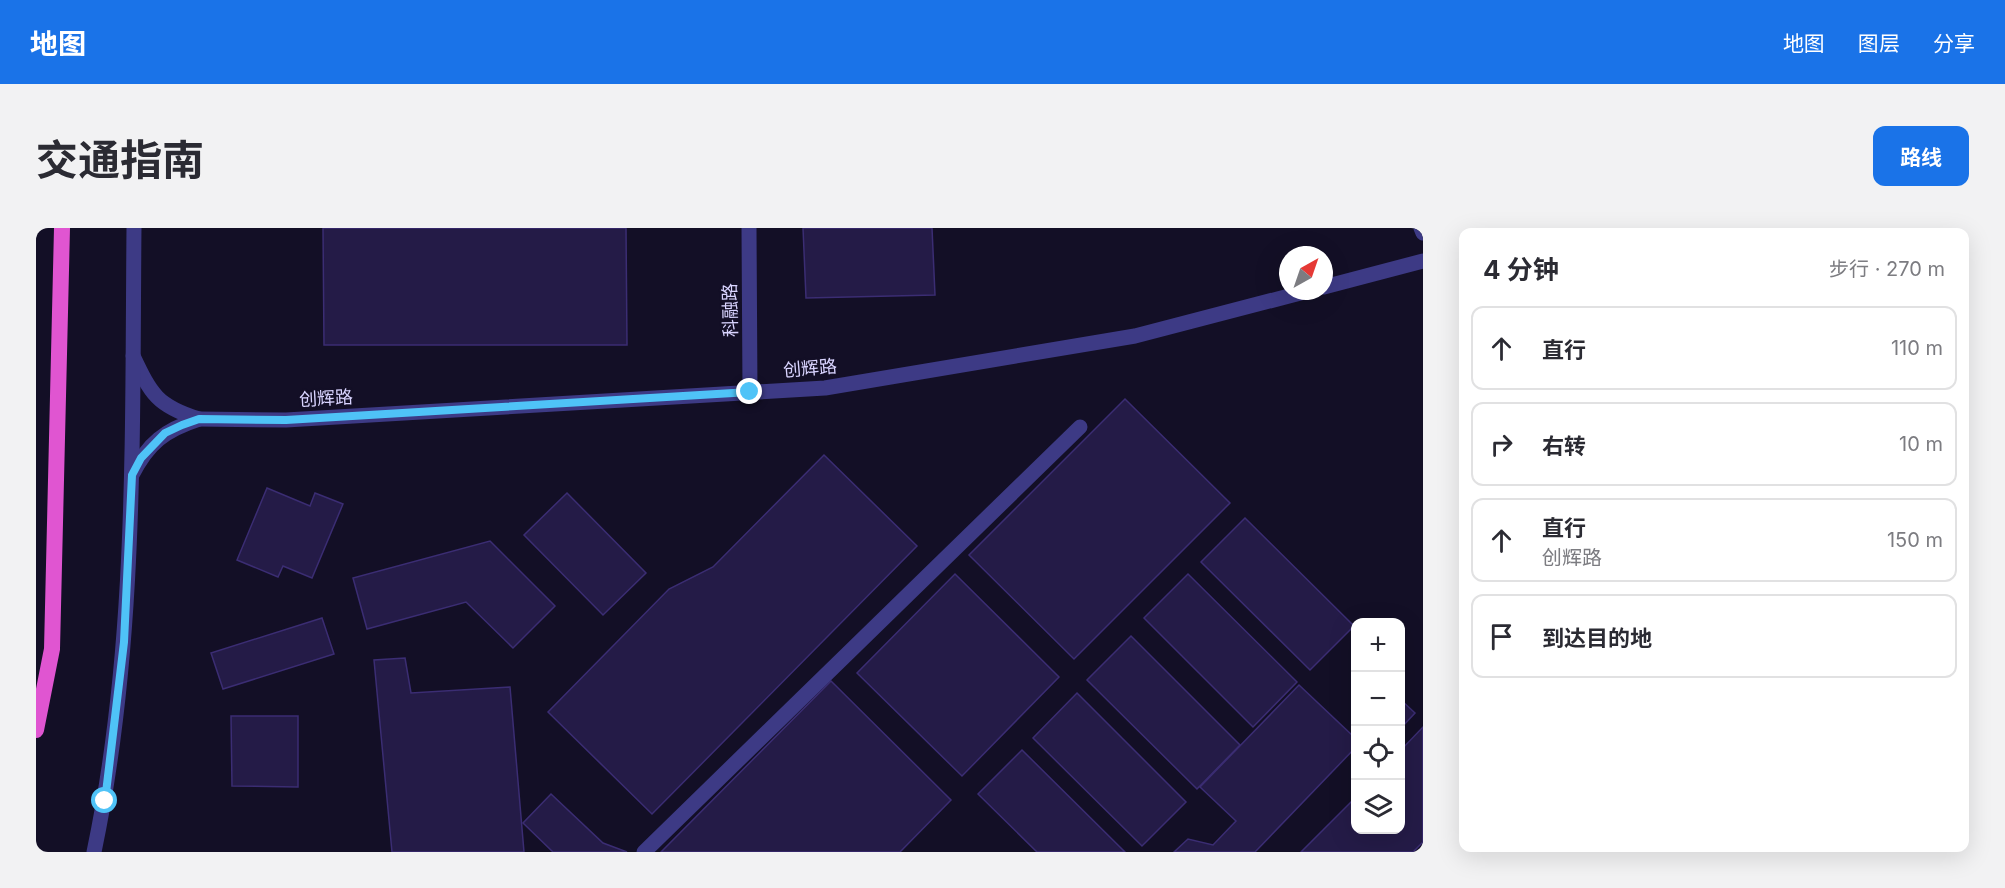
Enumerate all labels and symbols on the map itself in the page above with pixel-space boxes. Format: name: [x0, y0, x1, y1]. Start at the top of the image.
north arrow: [1279, 246, 1333, 300]
street label: 科融路: [719, 283, 741, 337]
street label: 创辉路: [782, 355, 838, 381]
route end: [736, 378, 762, 404]
street label: 创辉路: [298, 386, 354, 410]
route start: [91, 787, 117, 813]

